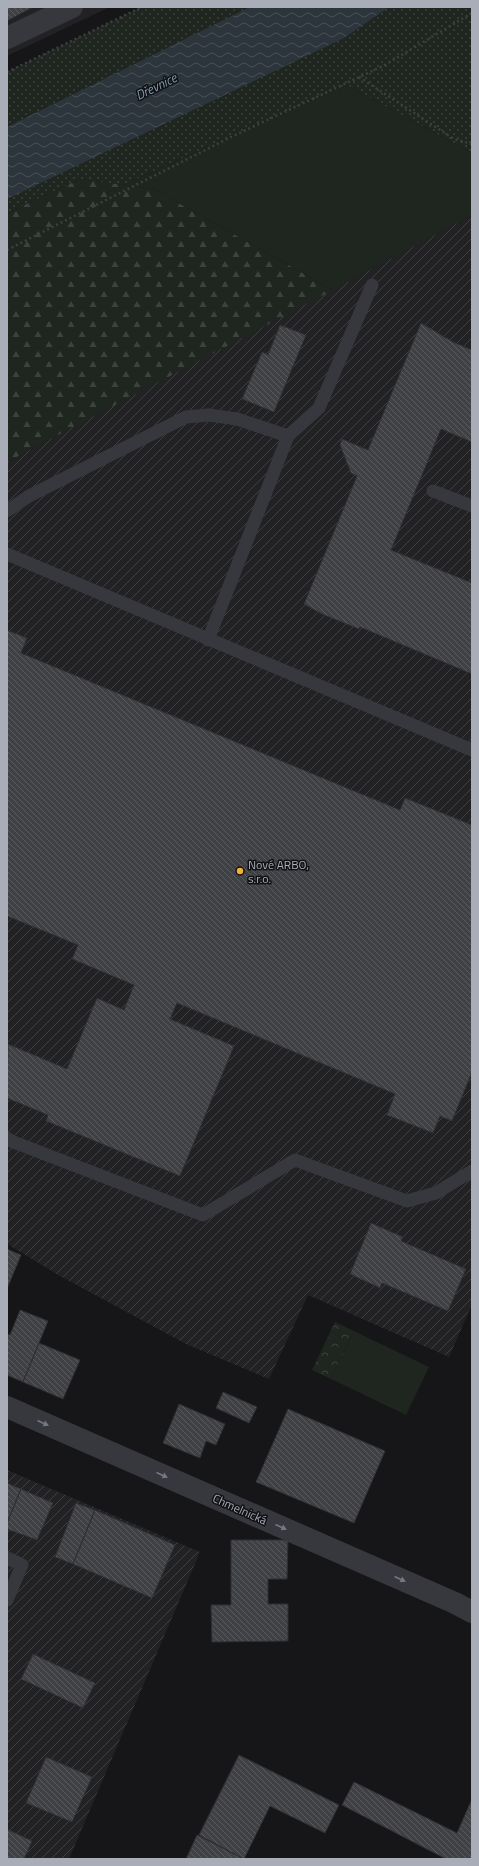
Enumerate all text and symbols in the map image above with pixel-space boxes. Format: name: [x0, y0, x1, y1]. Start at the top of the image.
water label: Dřevnice: [132, 67, 181, 105]
place label: Nové ARBO, s.r.o.: [248, 855, 309, 888]
marker: Nové ARBO, s.r.o.: [235, 866, 245, 876]
one-way arrow: [37, 1420, 48, 1426]
one-way arrow: [156, 1472, 168, 1478]
street label: Chmelnická: [210, 1489, 270, 1529]
one-way arrow: [276, 1524, 287, 1530]
one-way arrow: [395, 1576, 407, 1582]

